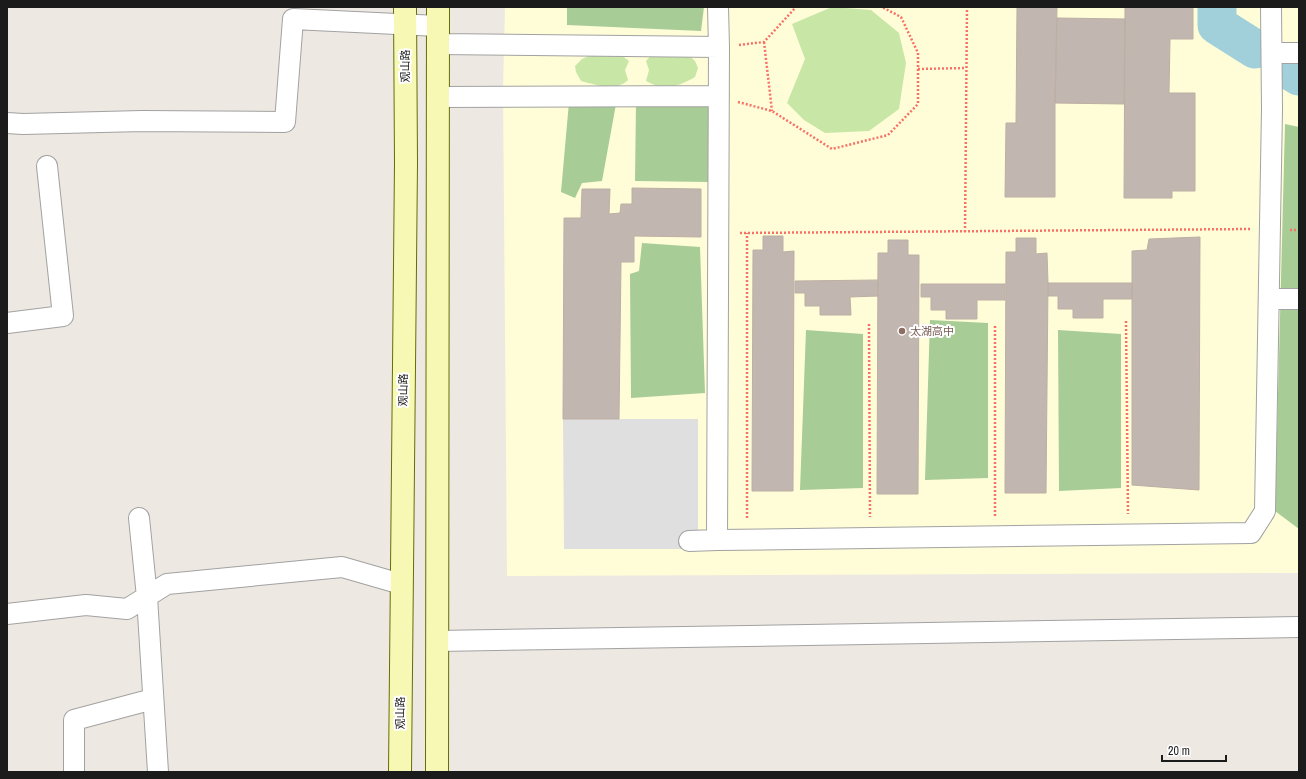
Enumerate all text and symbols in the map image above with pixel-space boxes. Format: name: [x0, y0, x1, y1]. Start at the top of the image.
street label: 观山路: [398, 50, 412, 83]
place label: 太湖高中: [910, 324, 954, 338]
marker: 太湖高中: [897, 326, 907, 336]
street label: 观山路: [396, 373, 410, 407]
street label: 观山路: [393, 697, 407, 730]
scale bar: [1162, 737, 1226, 763]
text: 20 m: [1168, 743, 1190, 759]

